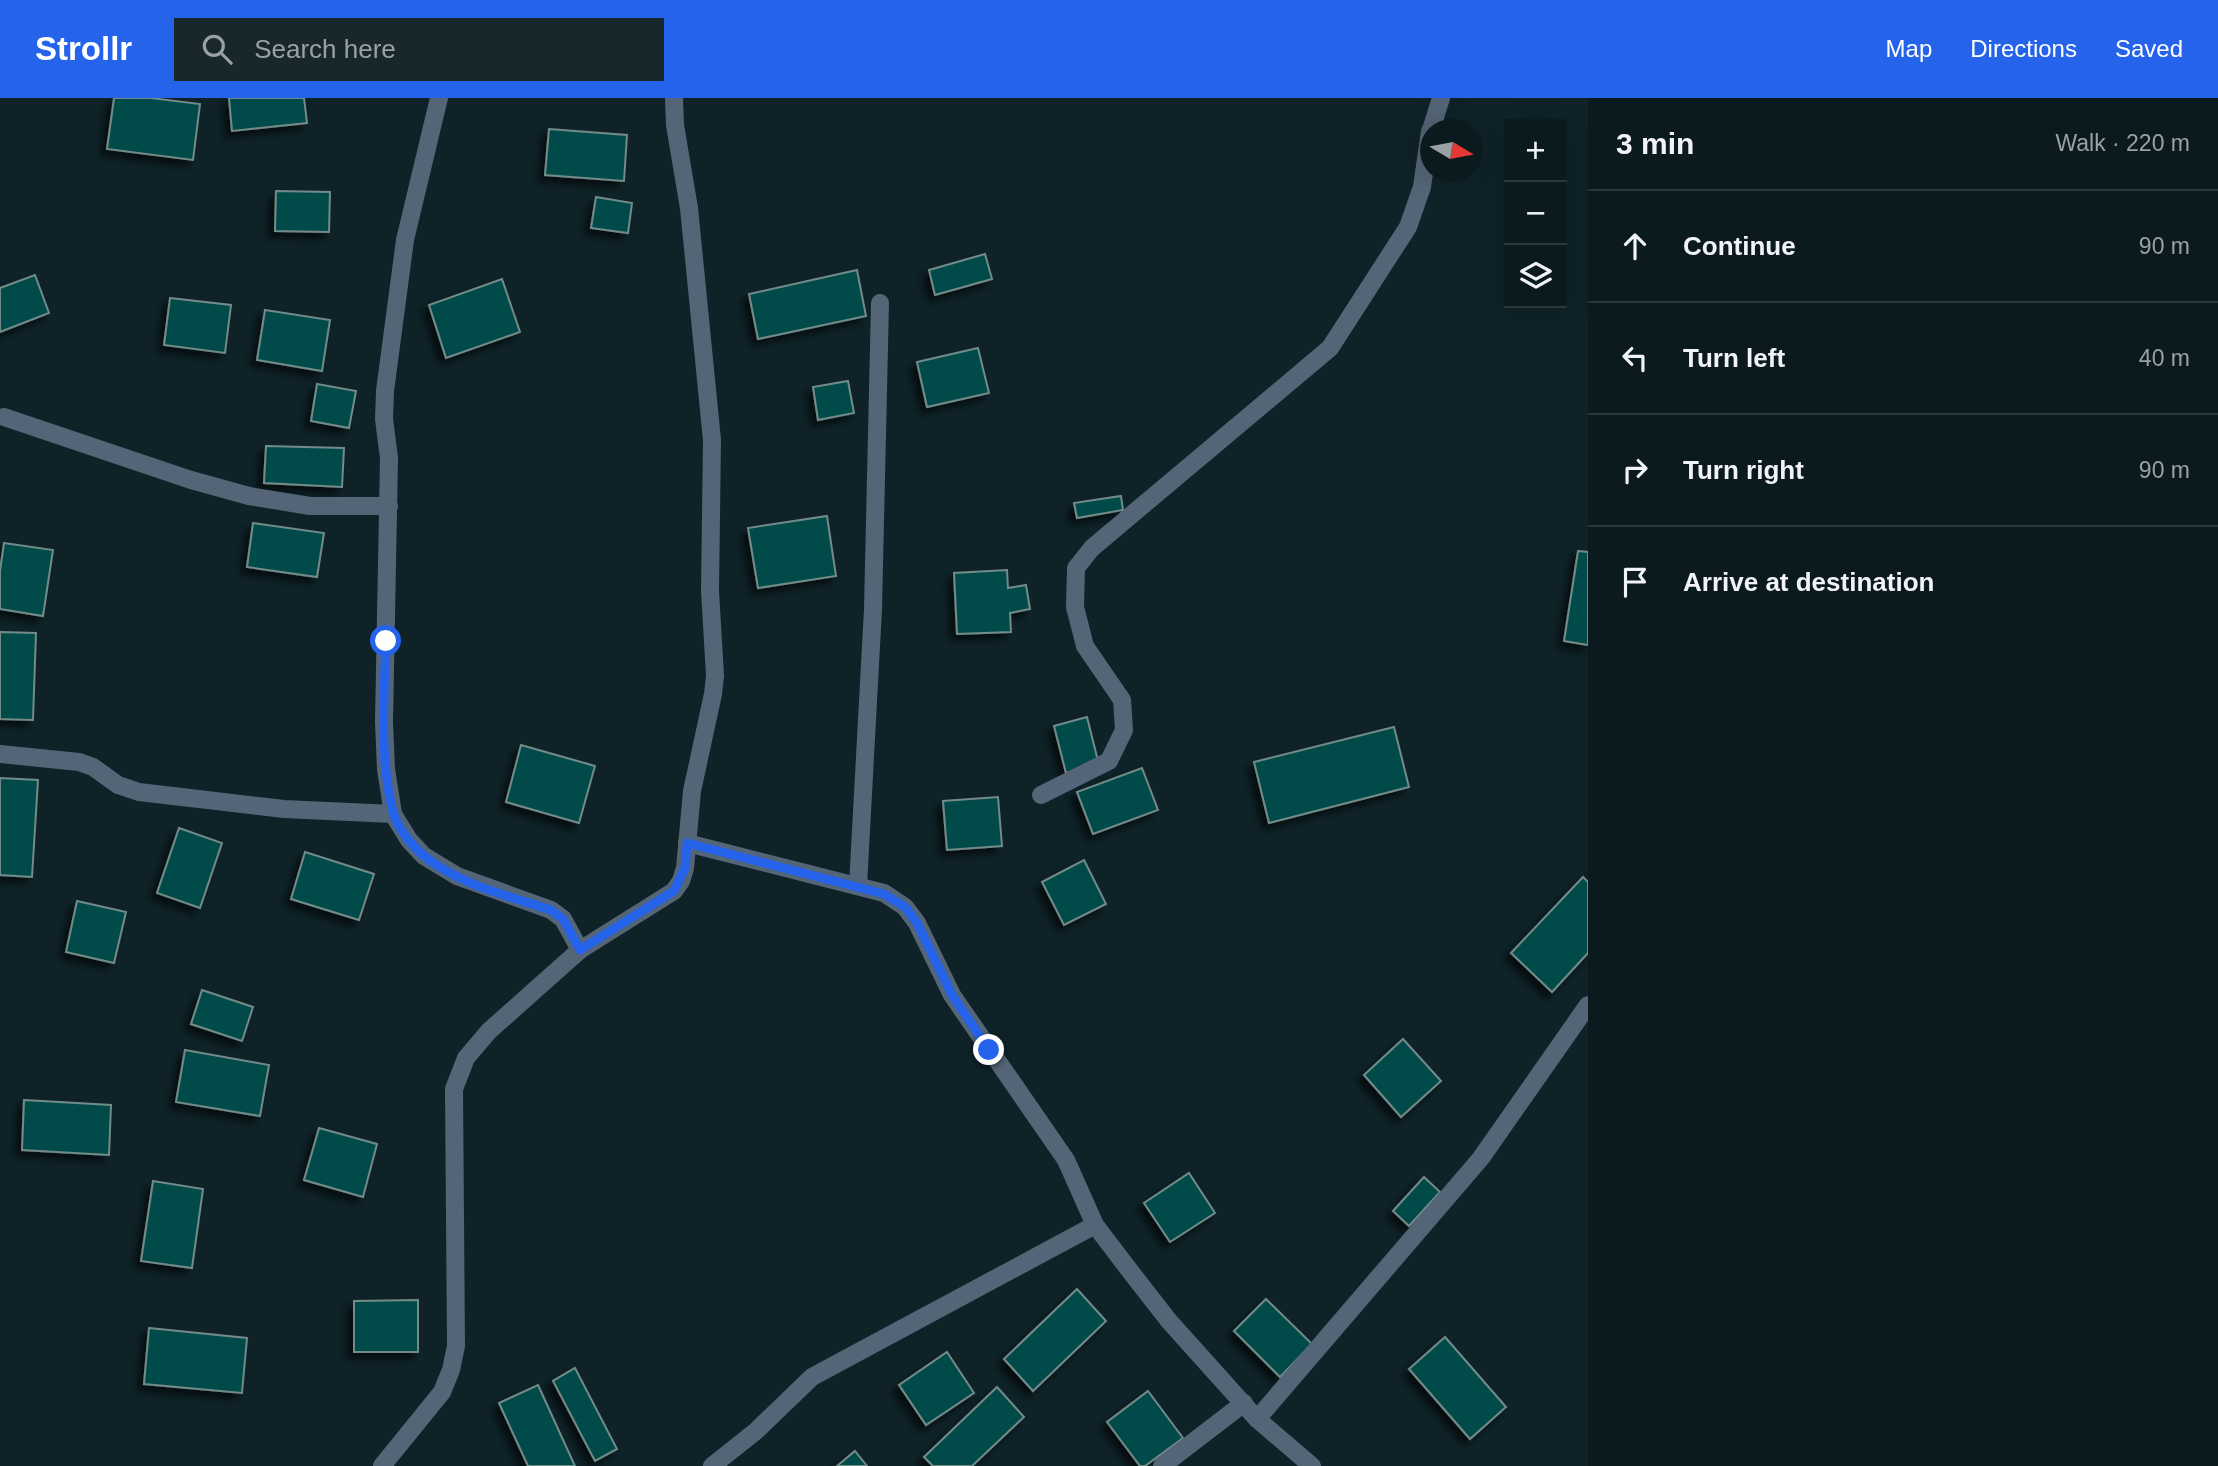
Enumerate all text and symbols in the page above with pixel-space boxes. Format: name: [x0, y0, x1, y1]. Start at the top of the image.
search box: [174, 18, 664, 81]
text: Strollr: [35, 30, 132, 67]
icon: search: [198, 30, 236, 68]
text: Search here: [254, 34, 396, 64]
text: Map: [1886, 35, 1932, 62]
text: Directions: [1970, 35, 2077, 62]
text: Saved: [2115, 35, 2183, 62]
north arrow: [1420, 119, 1483, 182]
map controls: [1504, 119, 1567, 308]
button: +: [1504, 119, 1567, 182]
text: 3 min: [1616, 127, 1694, 160]
text: Walk · 220 m: [2055, 130, 2190, 156]
button: −: [1504, 182, 1567, 245]
icon: ahead: [1616, 227, 1654, 265]
text: Continue: [1683, 231, 1796, 261]
text: 90 m: [2139, 233, 2190, 259]
button: layers: [1504, 245, 1567, 308]
icon: left: [1616, 339, 1654, 377]
text: Turn left: [1683, 343, 1785, 373]
text: 40 m: [2139, 345, 2190, 371]
icon: right: [1616, 451, 1654, 489]
text: Turn right: [1683, 455, 1804, 485]
text: 90 m: [2139, 457, 2190, 483]
icon: arrive: [1616, 563, 1654, 601]
text: Arrive at destination: [1683, 567, 1934, 597]
route start: [370, 625, 401, 656]
route end: [973, 1034, 1004, 1065]

